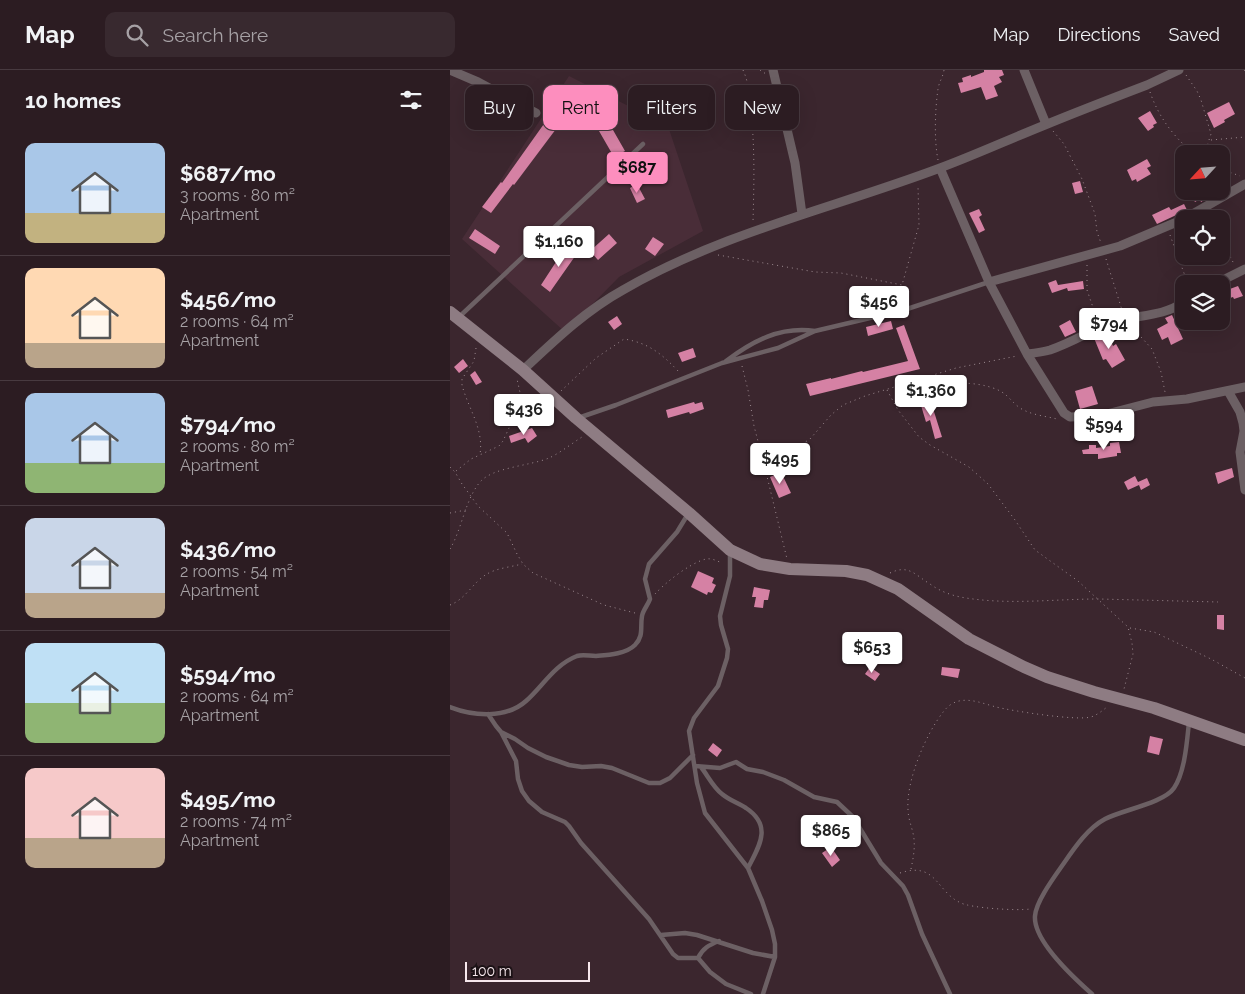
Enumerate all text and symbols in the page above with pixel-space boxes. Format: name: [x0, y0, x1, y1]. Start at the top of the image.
search box: [105, 12, 455, 57]
text: Map: [25, 20, 75, 49]
icon: search: [123, 21, 151, 49]
text: Search here: [163, 24, 268, 46]
text: Map: [993, 24, 1029, 45]
text: Directions: [1057, 24, 1141, 45]
text: Saved: [1169, 24, 1220, 45]
chip: Buy: [465, 85, 533, 130]
chip: Rent: [543, 85, 618, 130]
chip: Filters: [628, 85, 715, 130]
chip: New: [725, 85, 799, 130]
icon: filters: [397, 86, 425, 114]
text: 10 homes: [25, 88, 121, 113]
north arrow: [1175, 145, 1230, 200]
map controls: [1175, 145, 1230, 330]
pin: $687: [607, 152, 667, 194]
text: $687: [618, 158, 656, 177]
text: $687/mo: [180, 161, 276, 186]
icon: home: [65, 163, 125, 223]
text: 3 rooms · 80 m²: [180, 186, 295, 205]
text: Apartment: [180, 205, 259, 224]
button: locate: [1175, 210, 1230, 265]
pin: $1,160: [518, 226, 600, 268]
text: $1,160: [534, 232, 584, 251]
button: layers: [1175, 275, 1230, 330]
pin: $456: [849, 286, 909, 328]
text: $456/mo: [180, 287, 276, 312]
icon: home: [65, 288, 125, 348]
text: $456: [860, 292, 898, 311]
pin: $794: [1079, 308, 1139, 350]
text: 2 rooms · 64 m²: [180, 312, 294, 331]
text: $794: [1090, 314, 1128, 333]
text: Apartment: [180, 331, 259, 350]
pin: $1,360: [890, 374, 972, 417]
text: $1,360: [906, 381, 956, 400]
pin: $436: [494, 394, 554, 436]
text: $436: [505, 400, 543, 419]
pin: $594: [1074, 408, 1134, 451]
text: $794/mo: [180, 412, 276, 437]
icon: home: [65, 413, 125, 473]
text: $594: [1085, 415, 1123, 434]
text: 2 rooms · 80 m²: [180, 437, 295, 456]
pin: $495: [750, 442, 810, 485]
text: $495: [761, 449, 799, 468]
text: Apartment: [180, 456, 259, 475]
text: $436/mo: [180, 537, 276, 562]
icon: home: [65, 538, 125, 598]
text: 2 rooms · 54 m²: [180, 562, 293, 581]
text: Apartment: [180, 581, 259, 600]
pin: $653: [842, 632, 902, 674]
text: $653: [853, 638, 891, 657]
text: $594/mo: [180, 662, 276, 687]
icon: home: [65, 663, 125, 723]
text: 2 rooms · 64 m²: [180, 687, 294, 706]
text: Apartment: [180, 706, 259, 725]
text: $495/mo: [180, 787, 276, 812]
icon: home: [65, 788, 125, 848]
text: 2 rooms · 74 m²: [180, 812, 292, 831]
pin: $865: [801, 814, 861, 857]
text: $865: [812, 821, 850, 840]
text: Apartment: [180, 831, 259, 850]
scale bar: [465, 959, 590, 982]
text: 100 m: [472, 963, 512, 979]

